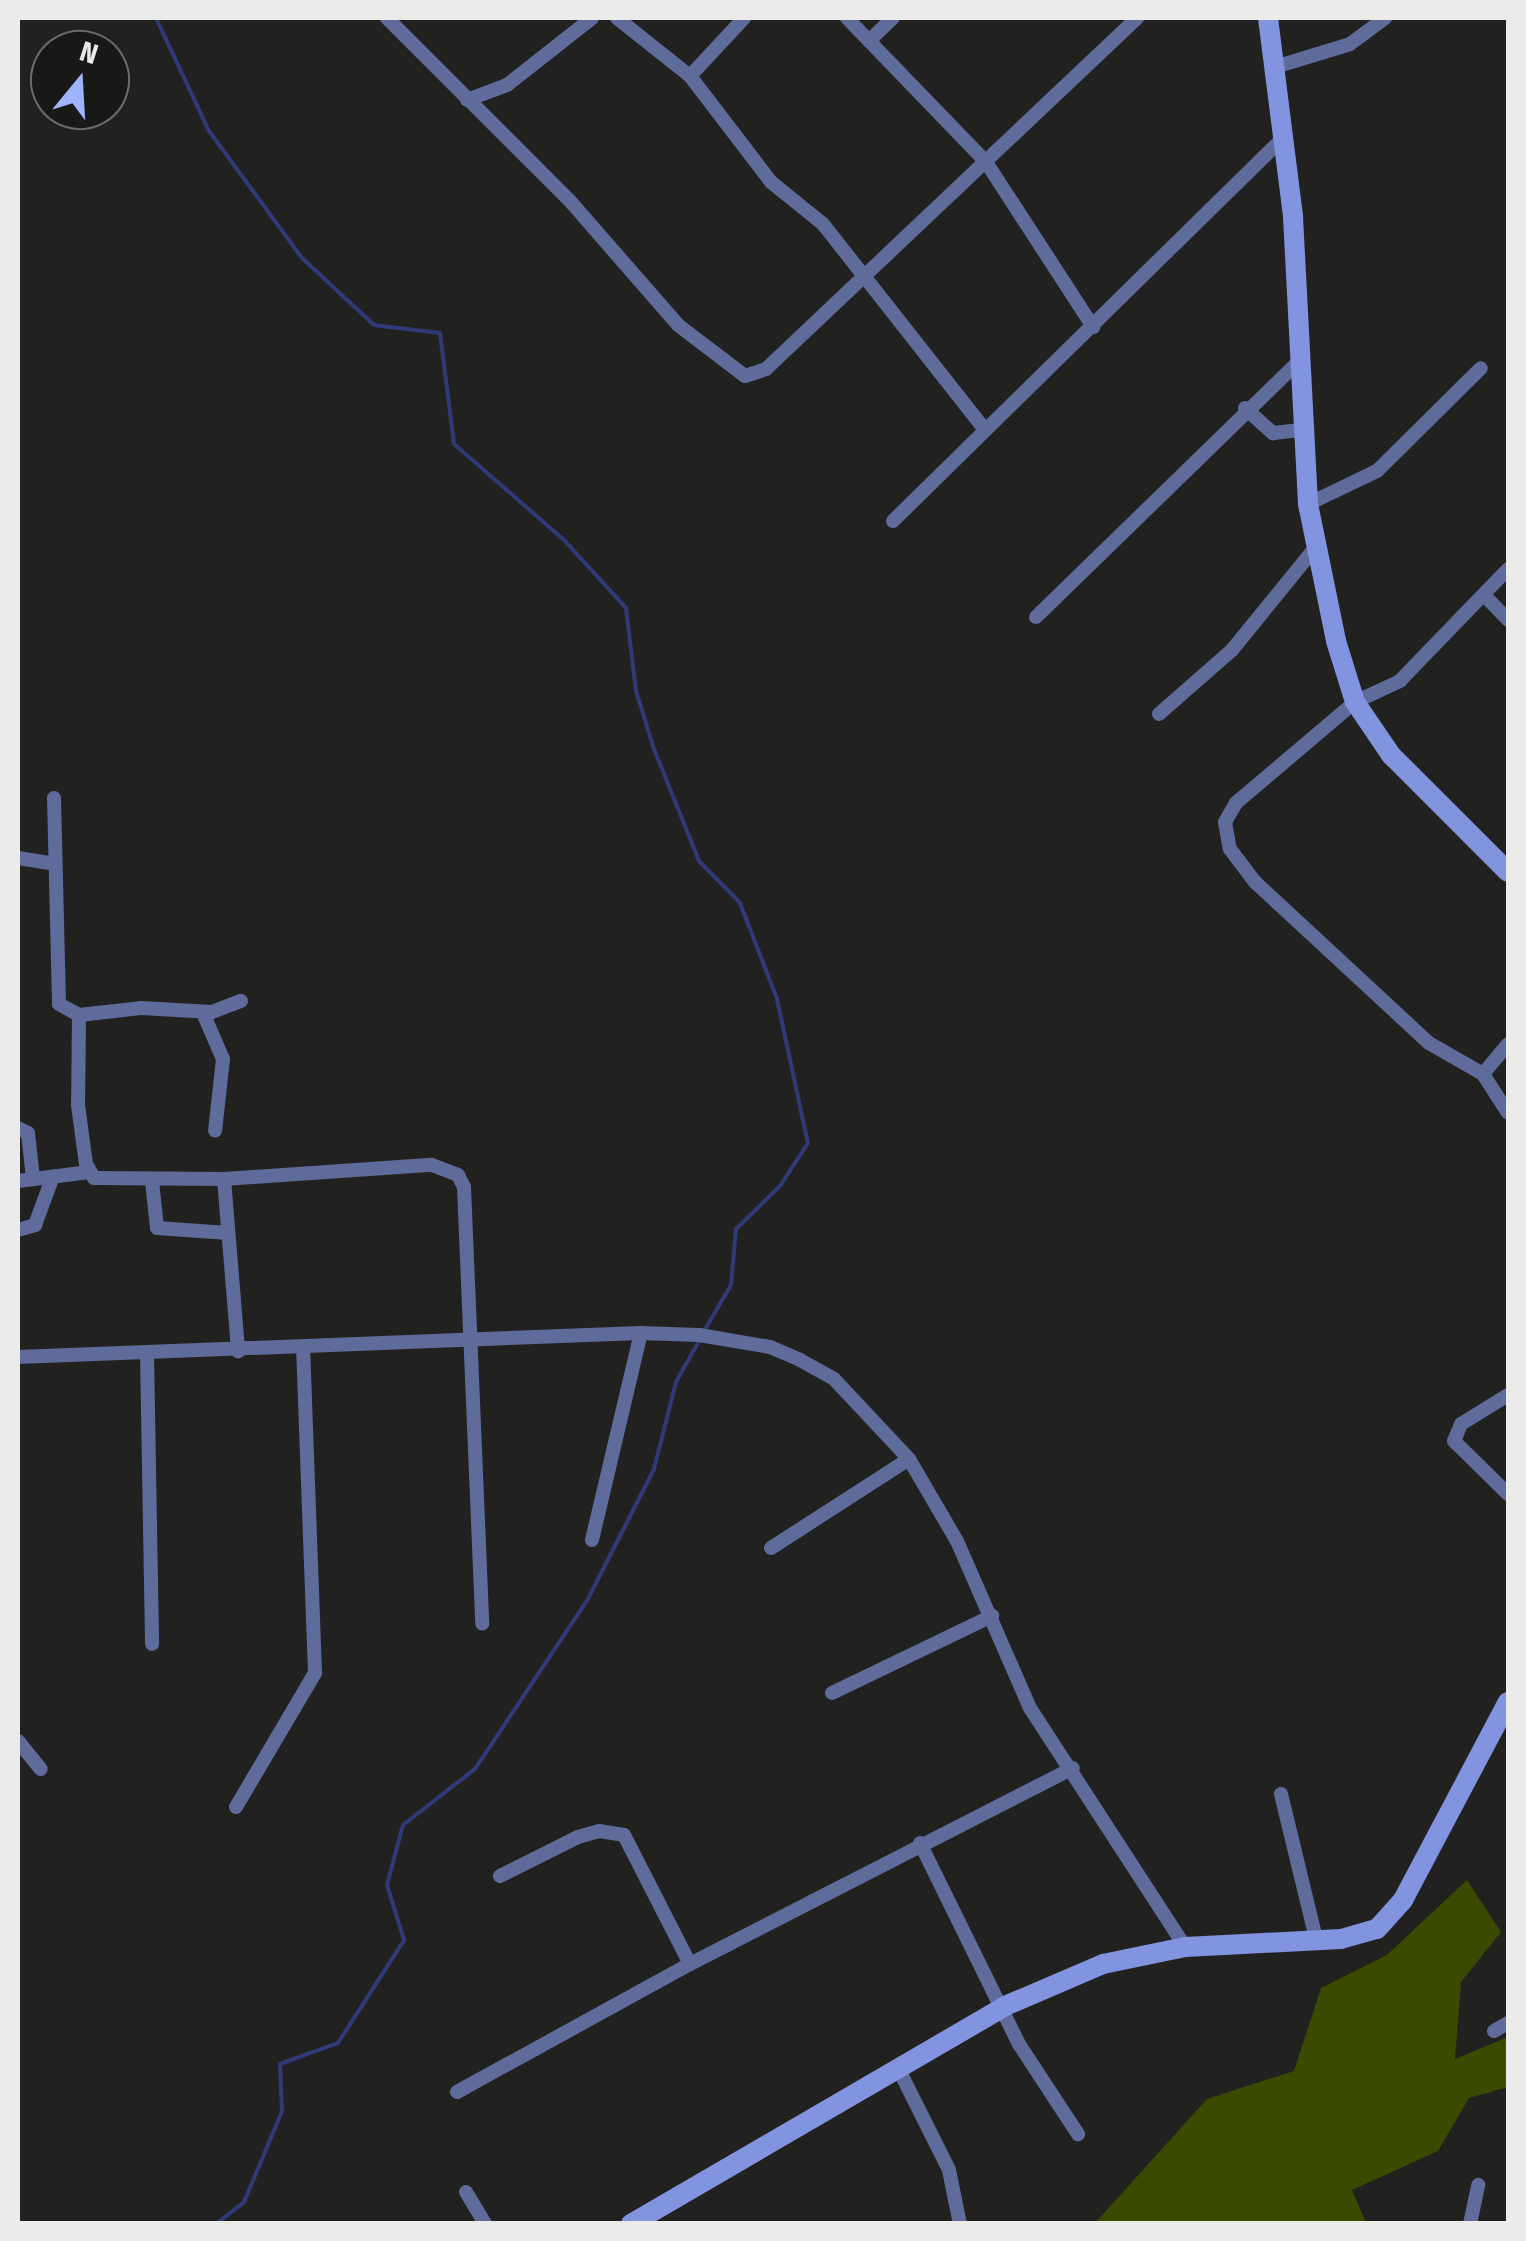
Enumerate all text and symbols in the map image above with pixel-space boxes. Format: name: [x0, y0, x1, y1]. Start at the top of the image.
north arrow: [30, 30, 130, 130]
text: N: [76, 35, 102, 71]

